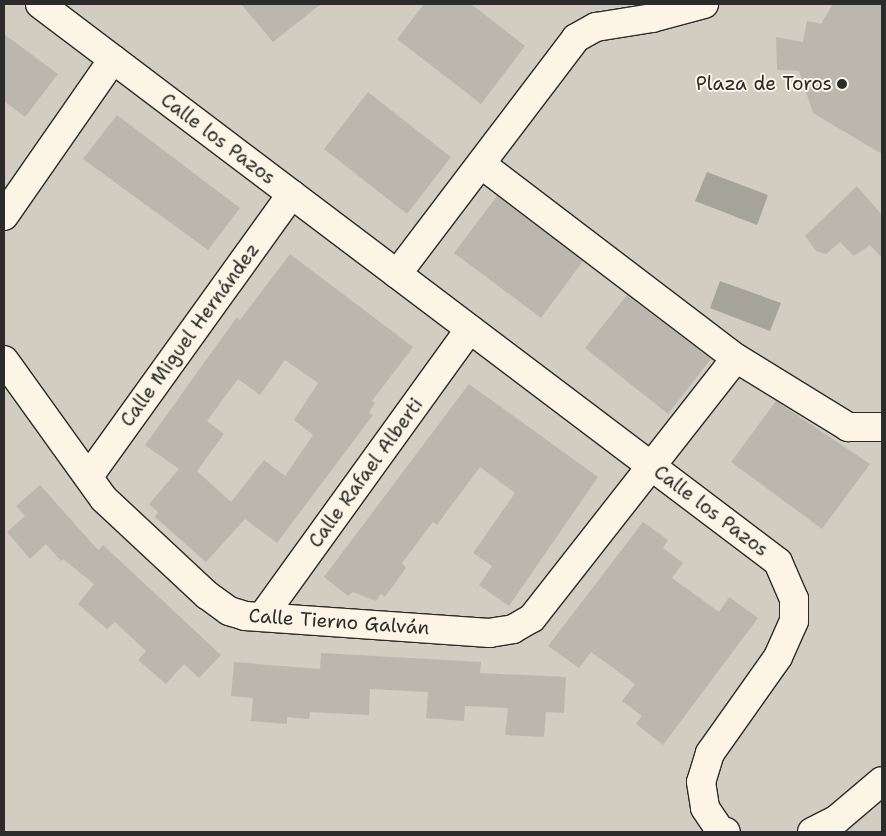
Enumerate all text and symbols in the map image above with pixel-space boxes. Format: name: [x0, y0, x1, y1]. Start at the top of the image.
place label: Plaza de Toros: [696, 73, 832, 95]
marker: Plaza de Toros: [836, 78, 848, 90]
street label: Calle los Pazos: [156, 89, 280, 189]
street label: Calle Miguel Hernández: [116, 239, 264, 431]
street label: Calle Rafael Alberti: [304, 394, 428, 552]
street label: Calle los Pazos: [649, 461, 773, 561]
street label: Calle Tierno Galván: [248, 604, 430, 640]

